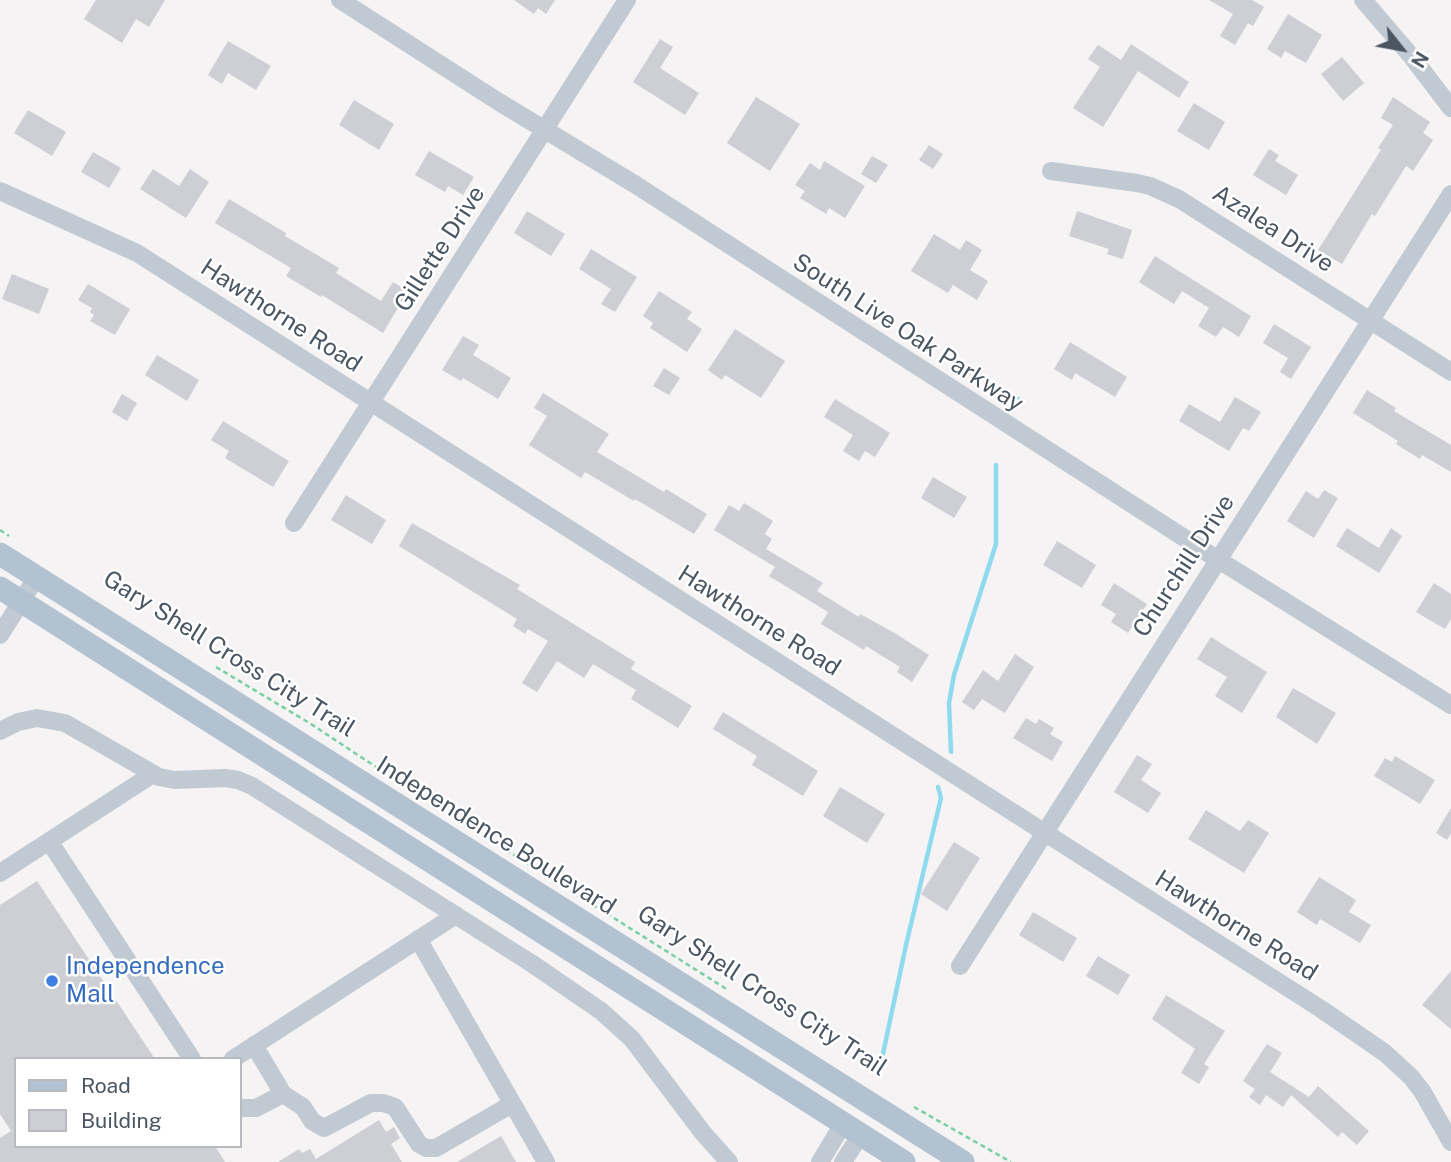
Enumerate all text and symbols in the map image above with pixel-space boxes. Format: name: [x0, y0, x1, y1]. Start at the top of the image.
north arrow: [1367, 14, 1437, 84]
text: N: [1407, 48, 1433, 72]
street label: Azalea Drive: [1207, 179, 1339, 279]
street label: Gillette Drive: [389, 181, 491, 317]
street label: South Live Oak Parkway: [787, 248, 1029, 418]
street label: Hawthorne Road: [195, 253, 367, 379]
street label: Churchill Drive: [1127, 489, 1241, 643]
street label: Hawthorne Road: [672, 559, 846, 683]
street label: Gary Shell Cross City Trail: [98, 565, 360, 743]
street label: Independence Boulevard: [371, 750, 621, 922]
street label: Hawthorne Road: [1149, 864, 1323, 988]
street label: Gary Shell Cross City Trail: [632, 900, 892, 1082]
place label: Independence Mall: [66, 953, 225, 1009]
marker: Independence Mall: [44, 973, 60, 989]
legend: [14, 1057, 242, 1148]
text: Road: [81, 1073, 131, 1098]
text: Building: [81, 1108, 162, 1133]

